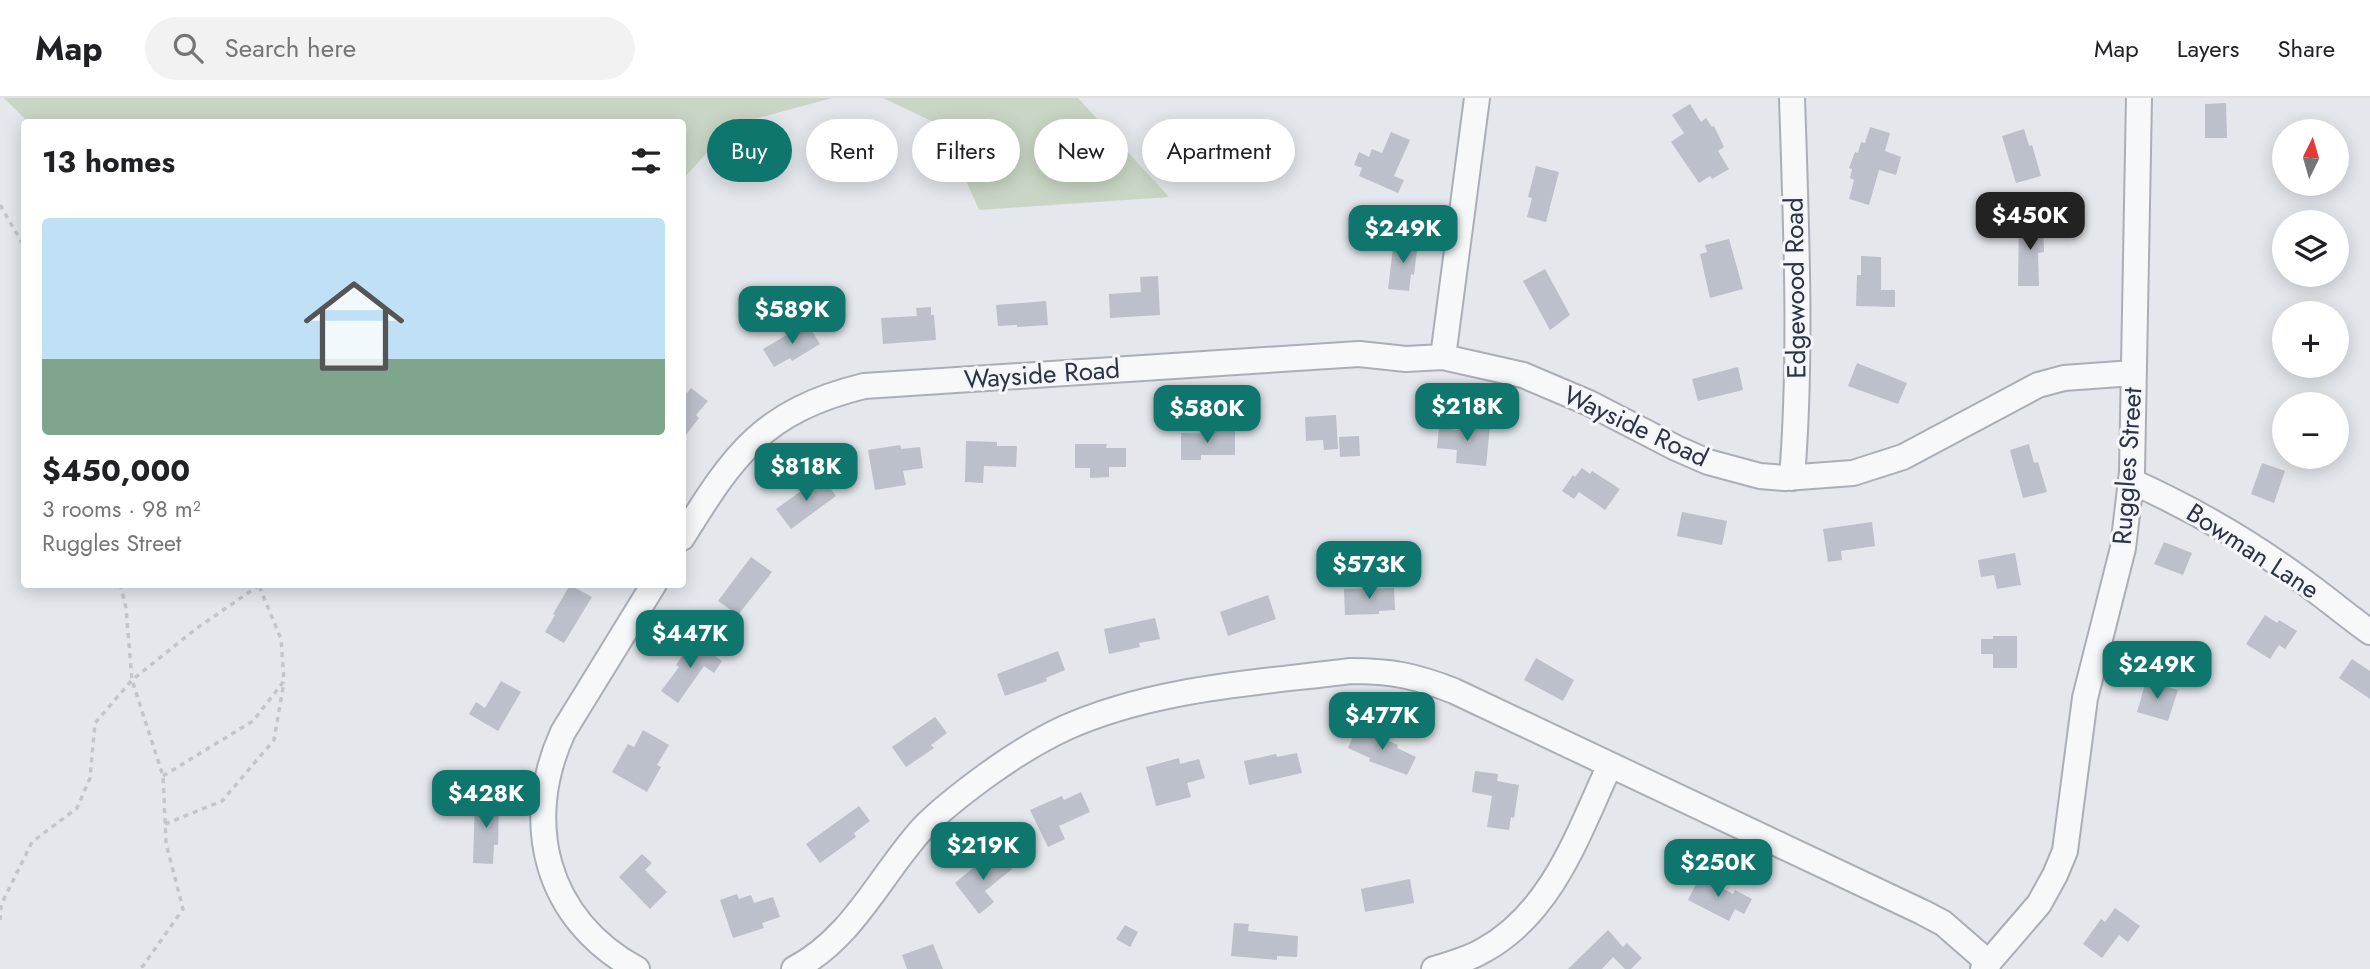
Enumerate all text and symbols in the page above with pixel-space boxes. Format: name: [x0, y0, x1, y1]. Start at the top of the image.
search box: [145, 17, 635, 80]
text: Map: [35, 25, 103, 72]
icon: search: [169, 29, 207, 67]
text: Search here: [225, 29, 356, 67]
text: Map: [2094, 31, 2139, 66]
text: Layers: [2177, 31, 2239, 66]
text: Share: [2277, 31, 2335, 66]
chip: Buy: [707, 119, 792, 182]
chip: Rent: [806, 119, 898, 182]
chip: Filters: [912, 119, 1020, 182]
chip: New: [1034, 119, 1128, 182]
chip: Apartment: [1142, 119, 1295, 182]
north arrow: [2272, 119, 2348, 196]
map controls: [2272, 119, 2349, 469]
text: 13 homes: [42, 140, 175, 183]
icon: filters: [627, 142, 665, 180]
pin: $450K: [1981, 192, 2079, 252]
street label: Edgewood Road: [1774, 197, 1816, 379]
text: $450K: [1992, 198, 2068, 232]
pin: $249K: [1354, 206, 1452, 265]
button: layers: [2272, 210, 2349, 287]
text: $249K: [1365, 211, 1441, 245]
icon: home: [291, 263, 417, 389]
pin: $589K: [743, 286, 841, 346]
text: $589K: [754, 292, 830, 326]
button: +: [2272, 301, 2349, 378]
street label: Wayside Road: [963, 350, 1121, 398]
street label: Wayside Road: [1557, 376, 1715, 476]
pin: $218K: [1418, 384, 1516, 443]
street label: Ruggles Street: [2103, 385, 2152, 546]
pin: $580K: [1158, 386, 1256, 445]
text: $218K: [1431, 389, 1503, 423]
text: $580K: [1170, 391, 1244, 425]
button: −: [2272, 392, 2349, 469]
pin: $818K: [757, 444, 855, 503]
text: $450,000: [42, 449, 190, 492]
text: $818K: [771, 449, 841, 483]
text: 3 rooms · 98 m²: [42, 492, 201, 526]
street label: Bowman Lane: [2179, 494, 2327, 608]
text: Ruggles Street: [42, 526, 181, 560]
pin: $573K: [1320, 542, 1418, 601]
text: $573K: [1332, 547, 1406, 581]
pin: $447K: [641, 610, 739, 670]
text: $447K: [652, 616, 728, 650]
pin: $249K: [2108, 642, 2206, 701]
text: $249K: [2119, 647, 2195, 681]
pin: $477K: [1333, 692, 1431, 752]
text: $477K: [1345, 698, 1419, 732]
pin: $428K: [437, 770, 535, 830]
text: $428K: [448, 776, 524, 810]
pin: $219K: [934, 822, 1032, 882]
text: $219K: [947, 828, 1019, 862]
pin: $250K: [1669, 840, 1767, 899]
text: $250K: [1680, 845, 1756, 879]

